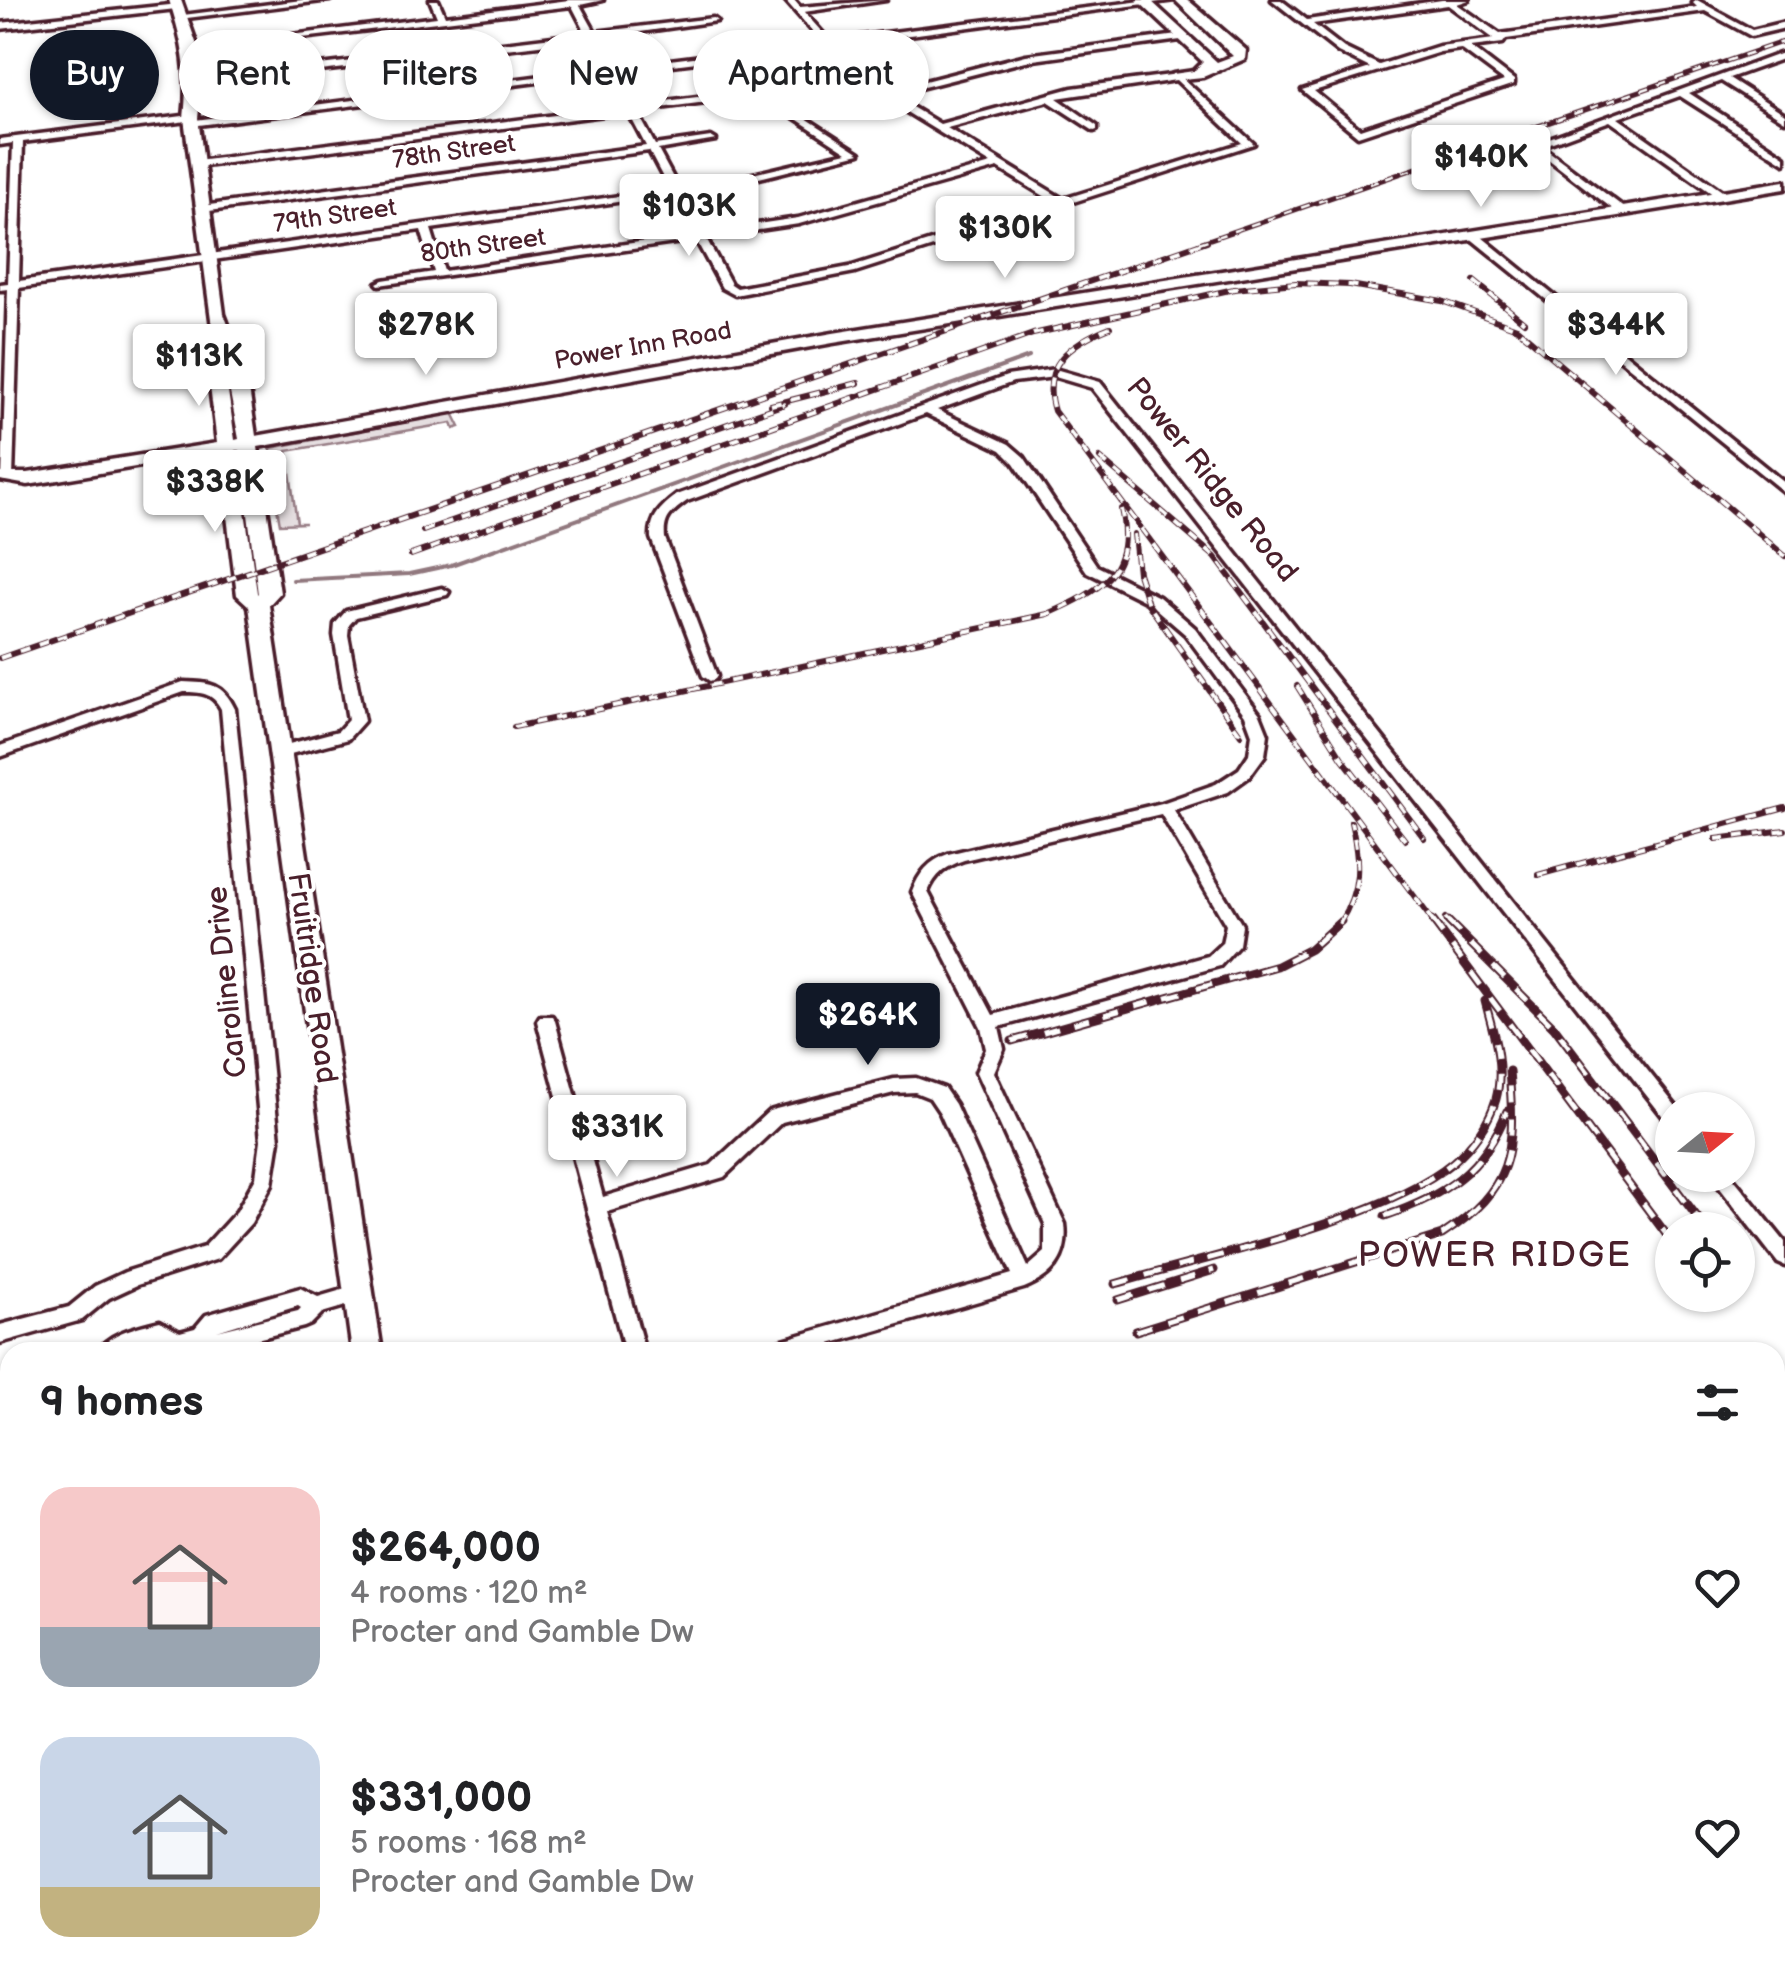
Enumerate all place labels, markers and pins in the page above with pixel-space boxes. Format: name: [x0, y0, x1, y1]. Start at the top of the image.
pin: $140K: [1411, 125, 1551, 210]
pin: $103K: [619, 174, 759, 259]
pin: $130K: [935, 196, 1075, 281]
pin: $278K: [356, 293, 496, 378]
pin: $344K: [1546, 293, 1686, 378]
pin: $113K: [129, 324, 269, 409]
pin: $338K: [145, 450, 285, 535]
pin: $264K: [798, 983, 938, 1068]
pin: $331K: [547, 1095, 687, 1180]

